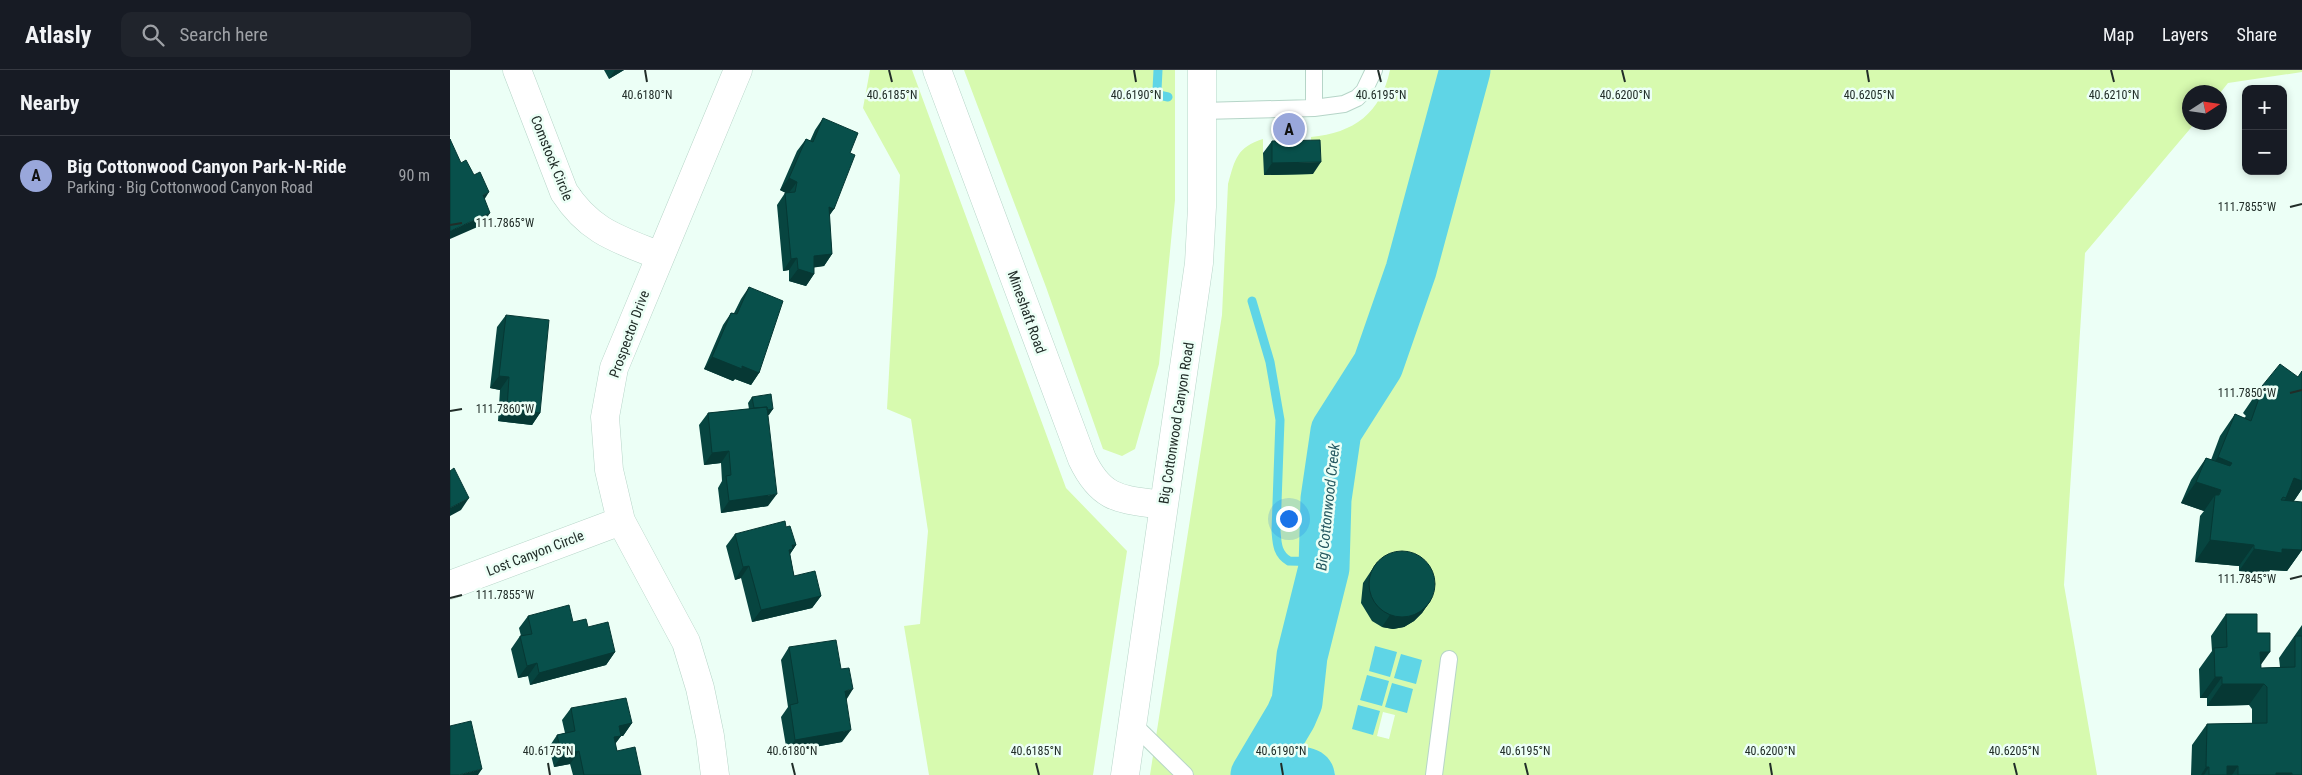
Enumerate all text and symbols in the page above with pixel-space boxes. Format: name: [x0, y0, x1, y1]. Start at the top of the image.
search box: [121, 12, 471, 57]
text: Atlasly: [25, 21, 91, 49]
icon: search: [139, 21, 167, 49]
text: Search here: [179, 23, 268, 46]
text: Map: [2103, 24, 2134, 45]
text: Layers: [2162, 24, 2209, 45]
text: Share: [2237, 24, 2277, 45]
north arrow: [2182, 85, 2227, 130]
map controls: [2242, 85, 2287, 175]
button: +: [2242, 85, 2287, 130]
text: 40.6180°N: [622, 88, 672, 102]
text: 40.6185°N: [867, 88, 917, 102]
text: 40.6190°N: [1111, 88, 1161, 102]
text: 40.6195°N: [1356, 88, 1406, 102]
text: 40.6200°N: [1600, 88, 1650, 102]
text: 40.6205°N: [1844, 88, 1894, 102]
text: 40.6210°N: [2089, 88, 2139, 102]
text: Nearby: [20, 91, 79, 115]
pin: A: [1273, 110, 1305, 148]
street label: Comstock Circle: [528, 113, 577, 203]
button: −: [2242, 130, 2287, 175]
text: Big Cottonwood Canyon Park-N-Ride: [67, 155, 346, 178]
text: A: [31, 166, 41, 185]
text: 90 m: [398, 166, 430, 185]
text: Parking · Big Cottonwood Canyon Road: [67, 178, 313, 197]
text: 111.7855°W: [2218, 200, 2276, 214]
text: 111.7865°W: [476, 216, 534, 230]
street label: Mineshaft Road: [1005, 268, 1049, 356]
street label: Prospector Drive: [606, 288, 652, 380]
street label: Big Cottonwood Canyon Road: [1155, 341, 1197, 505]
text: 111.7850°W: [2218, 386, 2276, 400]
text: 111.7860°W: [476, 402, 534, 416]
water label: Big Cottonwood Creek: [1312, 442, 1344, 571]
your location: [1276, 506, 1302, 532]
street label: Lost Canyon Circle: [484, 527, 586, 579]
text: 111.7845°W: [2218, 572, 2276, 586]
text: 111.7855°W: [476, 588, 534, 602]
text: 40.6175°N: [523, 744, 573, 758]
text: 40.6180°N: [767, 744, 817, 758]
text: 40.6185°N: [1011, 744, 1061, 758]
text: 40.6190°N: [1256, 744, 1306, 758]
text: 40.6195°N: [1500, 744, 1550, 758]
text: 40.6200°N: [1745, 744, 1795, 758]
text: 40.6205°N: [1989, 744, 2039, 758]

